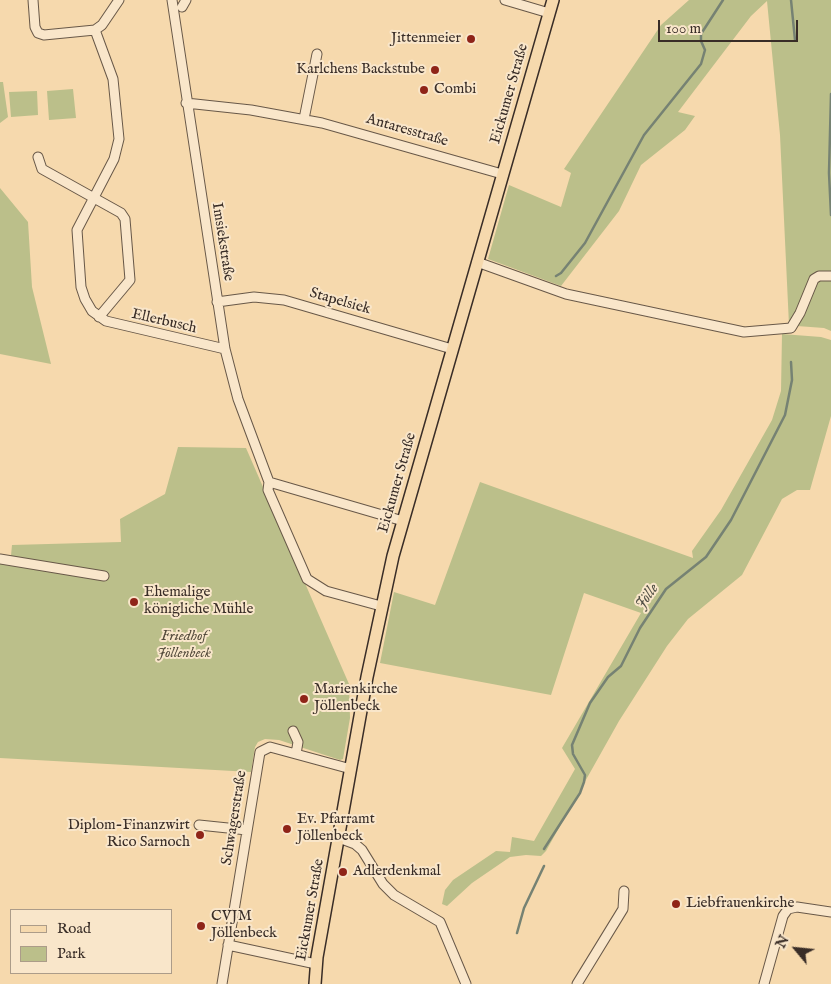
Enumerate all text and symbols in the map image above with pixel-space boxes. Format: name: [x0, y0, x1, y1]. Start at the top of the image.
scale bar: [661, 10, 801, 42]
text: 100 m: [666, 19, 701, 38]
place label: Jittenmeier: [391, 30, 461, 48]
marker: Jittenmeier: [465, 33, 477, 45]
street label: Eickumer Straße: [487, 42, 533, 146]
place label: Karlchens Backstube: [296, 61, 425, 79]
marker: Karlchens Backstube: [429, 64, 441, 76]
place label: Combi: [434, 81, 476, 99]
marker: Combi: [418, 84, 430, 96]
street label: Antaresstraße: [364, 111, 450, 151]
street label: Imsiekstraße: [207, 201, 237, 283]
street label: Stapelsiek: [307, 285, 373, 319]
street label: Ellerbusch: [130, 306, 198, 338]
street label: Eickumer Straße: [375, 431, 421, 535]
water label: Jölle: [632, 580, 664, 614]
place label: Ehemalige königliche Mühle: [144, 584, 253, 619]
marker: Ehemalige königliche Mühle: [128, 596, 140, 608]
park label: Friedhof Jöllenbeck: [157, 628, 211, 663]
place label: Marienkirche Jöllenbeck: [314, 681, 398, 716]
marker: Marienkirche Jöllenbeck: [298, 693, 310, 705]
street label: Schwagerstraße: [219, 769, 251, 867]
place label: Ev. Pfarramt Jöllenbeck: [297, 811, 375, 846]
place label: Diplom-Finanzwirt Rico Sarnoch: [68, 817, 190, 852]
marker: Ev. Pfarramt Jöllenbeck: [281, 823, 293, 835]
marker: Diplom-Finanzwirt Rico Sarnoch: [194, 829, 206, 841]
street label: Eickumer Straße: [293, 858, 329, 962]
place label: Adlerdenkmal: [353, 863, 441, 881]
marker: Adlerdenkmal: [337, 866, 349, 878]
place label: Liebfrauenkirche: [686, 895, 794, 913]
marker: Liebfrauenkirche: [670, 898, 682, 910]
place label: CVJM Jöllenbeck: [211, 908, 277, 943]
legend: [10, 909, 172, 974]
text: Road: [57, 919, 91, 938]
marker: CVJM Jöllenbeck: [195, 920, 207, 932]
north arrow: [771, 924, 821, 974]
text: N: [772, 932, 794, 952]
text: Park: [57, 944, 86, 963]

